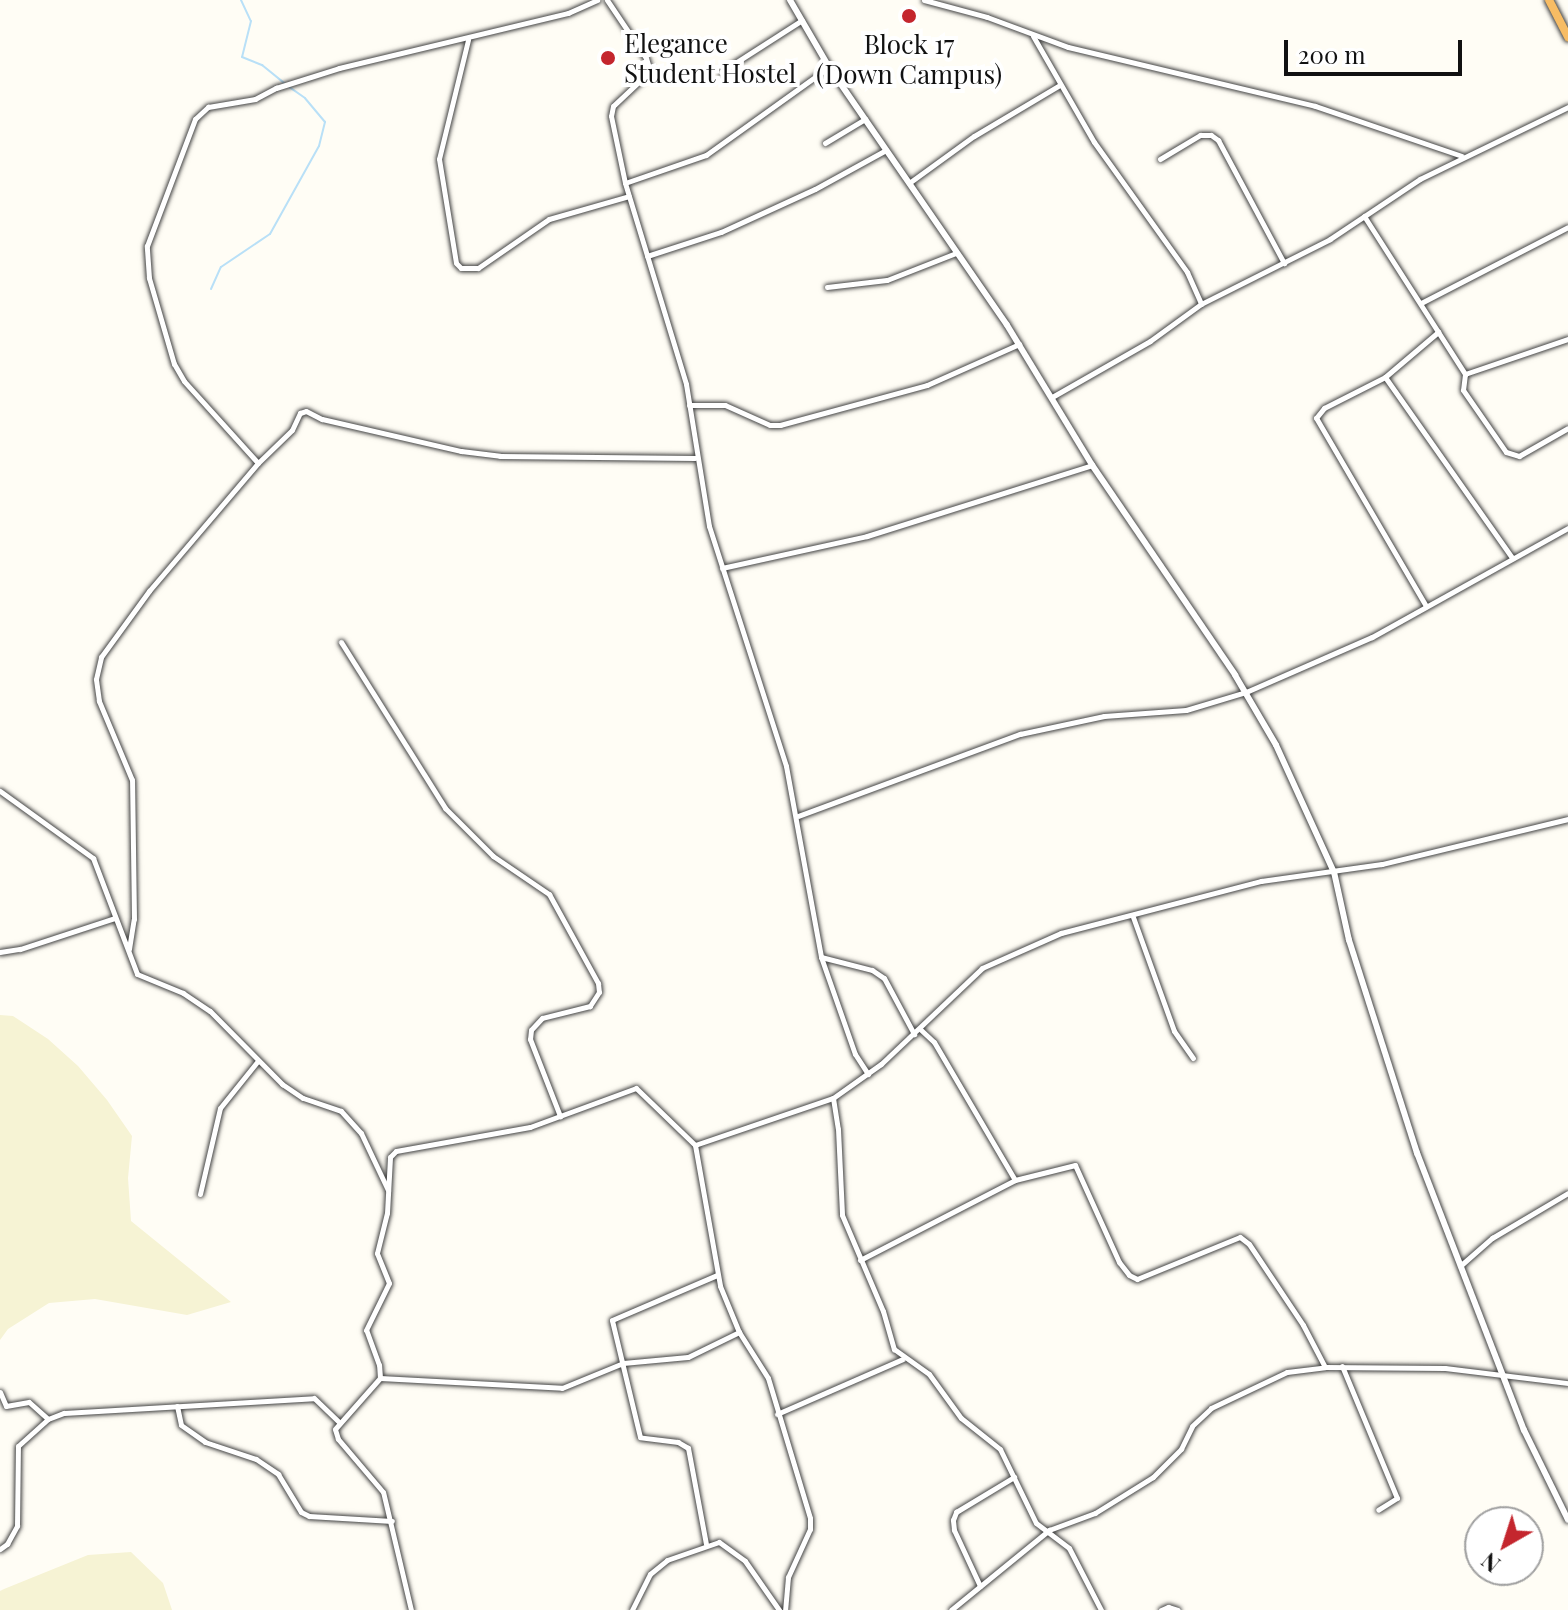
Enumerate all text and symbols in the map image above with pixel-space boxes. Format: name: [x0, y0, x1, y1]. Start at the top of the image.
marker: Block 17 (Down Campus): [900, 7, 918, 25]
scale bar: [1288, 24, 1466, 74]
place label: Elegance Student Hostel: [624, 27, 797, 88]
place label: Block 17 (Down Campus): [816, 28, 1002, 90]
text: 200 m: [1298, 38, 1366, 70]
marker: Elegance Student Hostel: [599, 49, 617, 67]
north arrow: [1464, 1506, 1544, 1586]
text: N: [1475, 1546, 1506, 1580]

